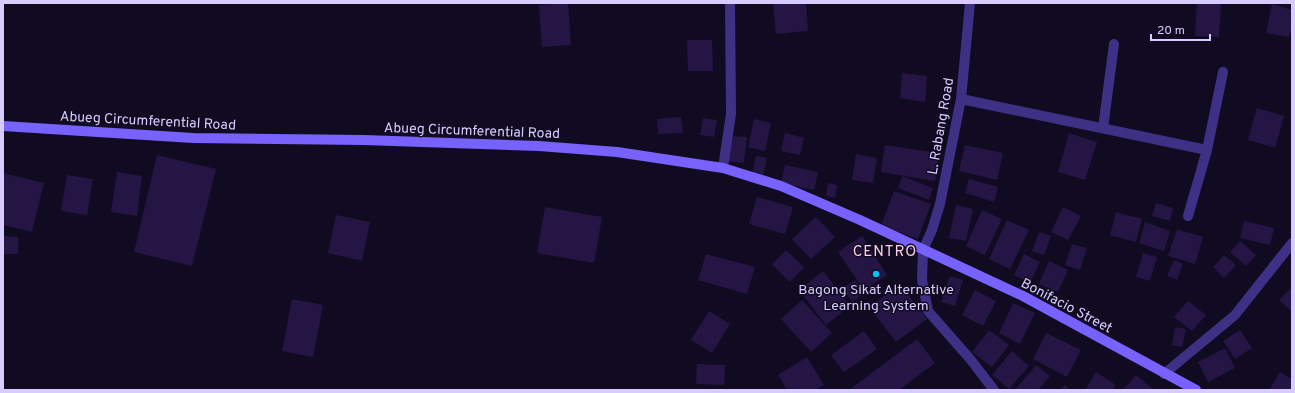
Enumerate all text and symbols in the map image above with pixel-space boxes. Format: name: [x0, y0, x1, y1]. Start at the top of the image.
scale bar: [1151, 16, 1210, 42]
text: 20 m: [1157, 23, 1185, 39]
street label: L. Rabang Road: [925, 76, 958, 176]
street label: Abueg Circumferential Road: [59, 108, 236, 135]
street label: Abueg Circumferential Road: [384, 120, 560, 143]
district label: CENTRO: [853, 243, 917, 262]
marker: Bagong Sikat Alternative Learning System: [871, 269, 881, 279]
street label: Bonifacio Street: [1018, 275, 1115, 338]
place label: Bagong Sikat Alternative Learning System: [798, 282, 954, 315]

